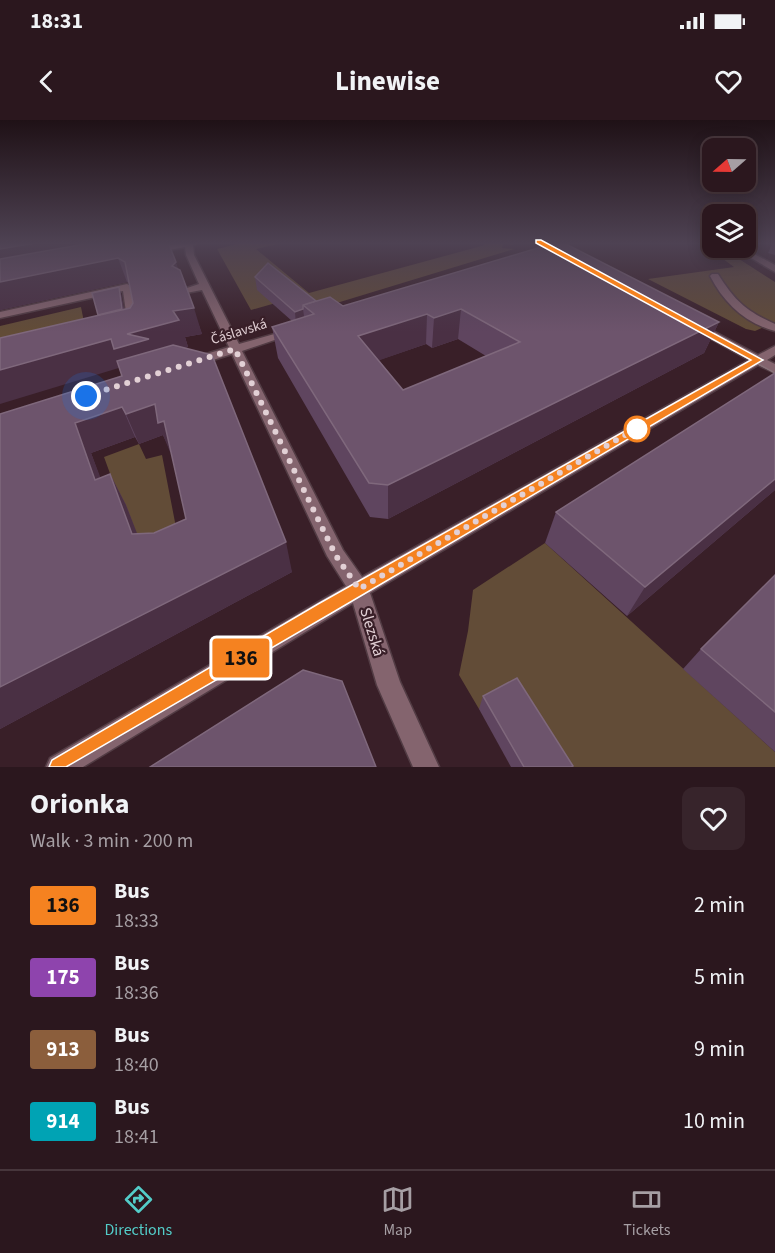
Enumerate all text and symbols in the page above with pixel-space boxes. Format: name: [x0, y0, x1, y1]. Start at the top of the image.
text: 18:31: [30, 5, 83, 37]
text: Linewise: [335, 62, 440, 101]
icon: back: [30, 65, 63, 98]
icon: heart: [712, 65, 745, 98]
north arrow: [702, 138, 756, 192]
map controls: [702, 138, 756, 258]
button: layers: [702, 204, 756, 258]
street label: Čáslavská: [208, 314, 270, 350]
your location: [71, 381, 101, 411]
unlabelled marker: [624, 416, 650, 442]
street label: Slezská: [354, 605, 390, 659]
line badge: 136: [206, 638, 276, 678]
text: 136: [224, 643, 258, 673]
text: Orionka: [30, 784, 129, 824]
button: heart: [682, 787, 745, 850]
text: Walk · 3 min · 200 m: [30, 827, 193, 855]
text: Bus: [114, 875, 150, 907]
text: 2 min: [694, 889, 745, 921]
text: 136: [46, 890, 80, 920]
text: 18:33: [114, 907, 159, 935]
text: Bus: [114, 947, 150, 979]
text: 5 min: [694, 961, 745, 993]
text: 175: [46, 962, 80, 992]
text: 18:36: [114, 979, 159, 1007]
text: Bus: [114, 1019, 150, 1051]
text: 9 min: [694, 1033, 745, 1065]
text: 913: [46, 1034, 80, 1064]
text: 18:40: [114, 1051, 159, 1079]
text: Bus: [114, 1091, 150, 1123]
text: 10 min: [683, 1105, 745, 1137]
text: 914: [46, 1106, 80, 1136]
text: 18:41: [114, 1123, 159, 1151]
tab: Directions: [105, 1183, 172, 1241]
tab: Map: [381, 1183, 414, 1241]
tab: Tickets: [623, 1183, 670, 1241]

